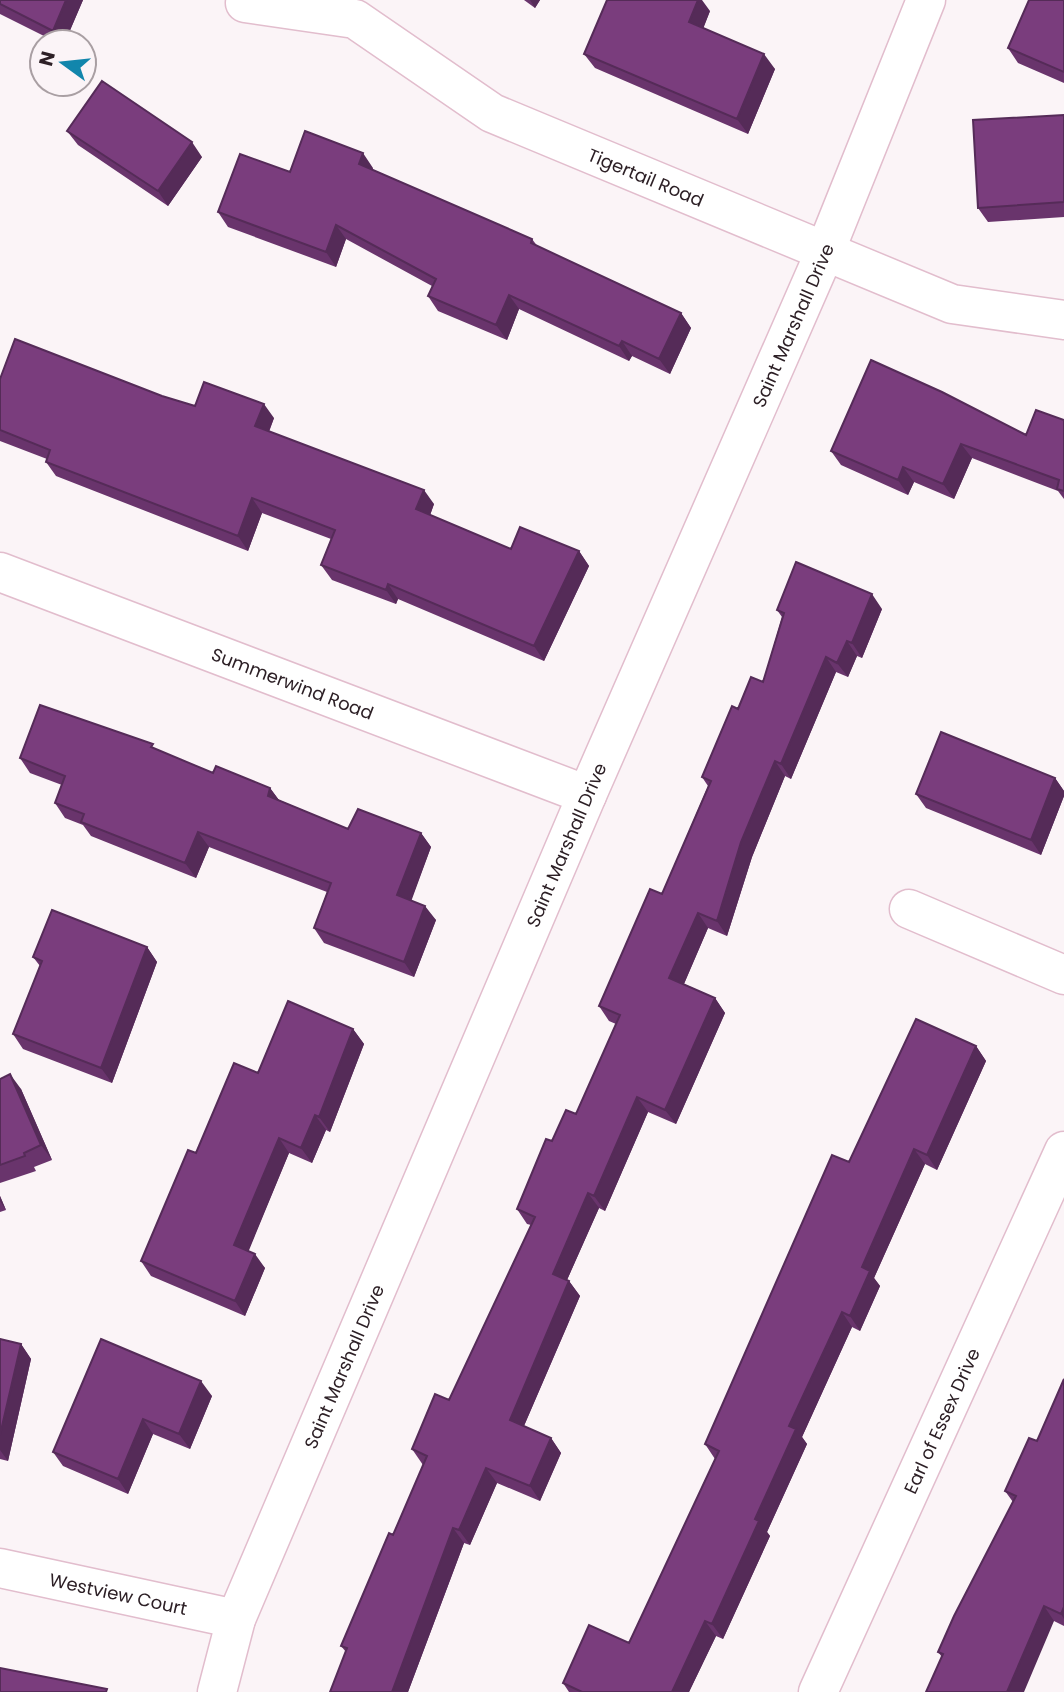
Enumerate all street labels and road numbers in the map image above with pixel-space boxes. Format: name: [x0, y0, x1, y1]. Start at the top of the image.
street label: Tigertail Road: [584, 142, 708, 212]
street label: Saint Marshall Drive: [746, 240, 840, 411]
street label: Summerwind Road: [208, 641, 377, 725]
street label: Saint Marshall Drive: [520, 759, 612, 931]
street label: Saint Marshall Drive: [298, 1280, 390, 1452]
street label: Earl of Essex Drive: [897, 1344, 985, 1498]
street label: Westview Court: [47, 1567, 189, 1621]

